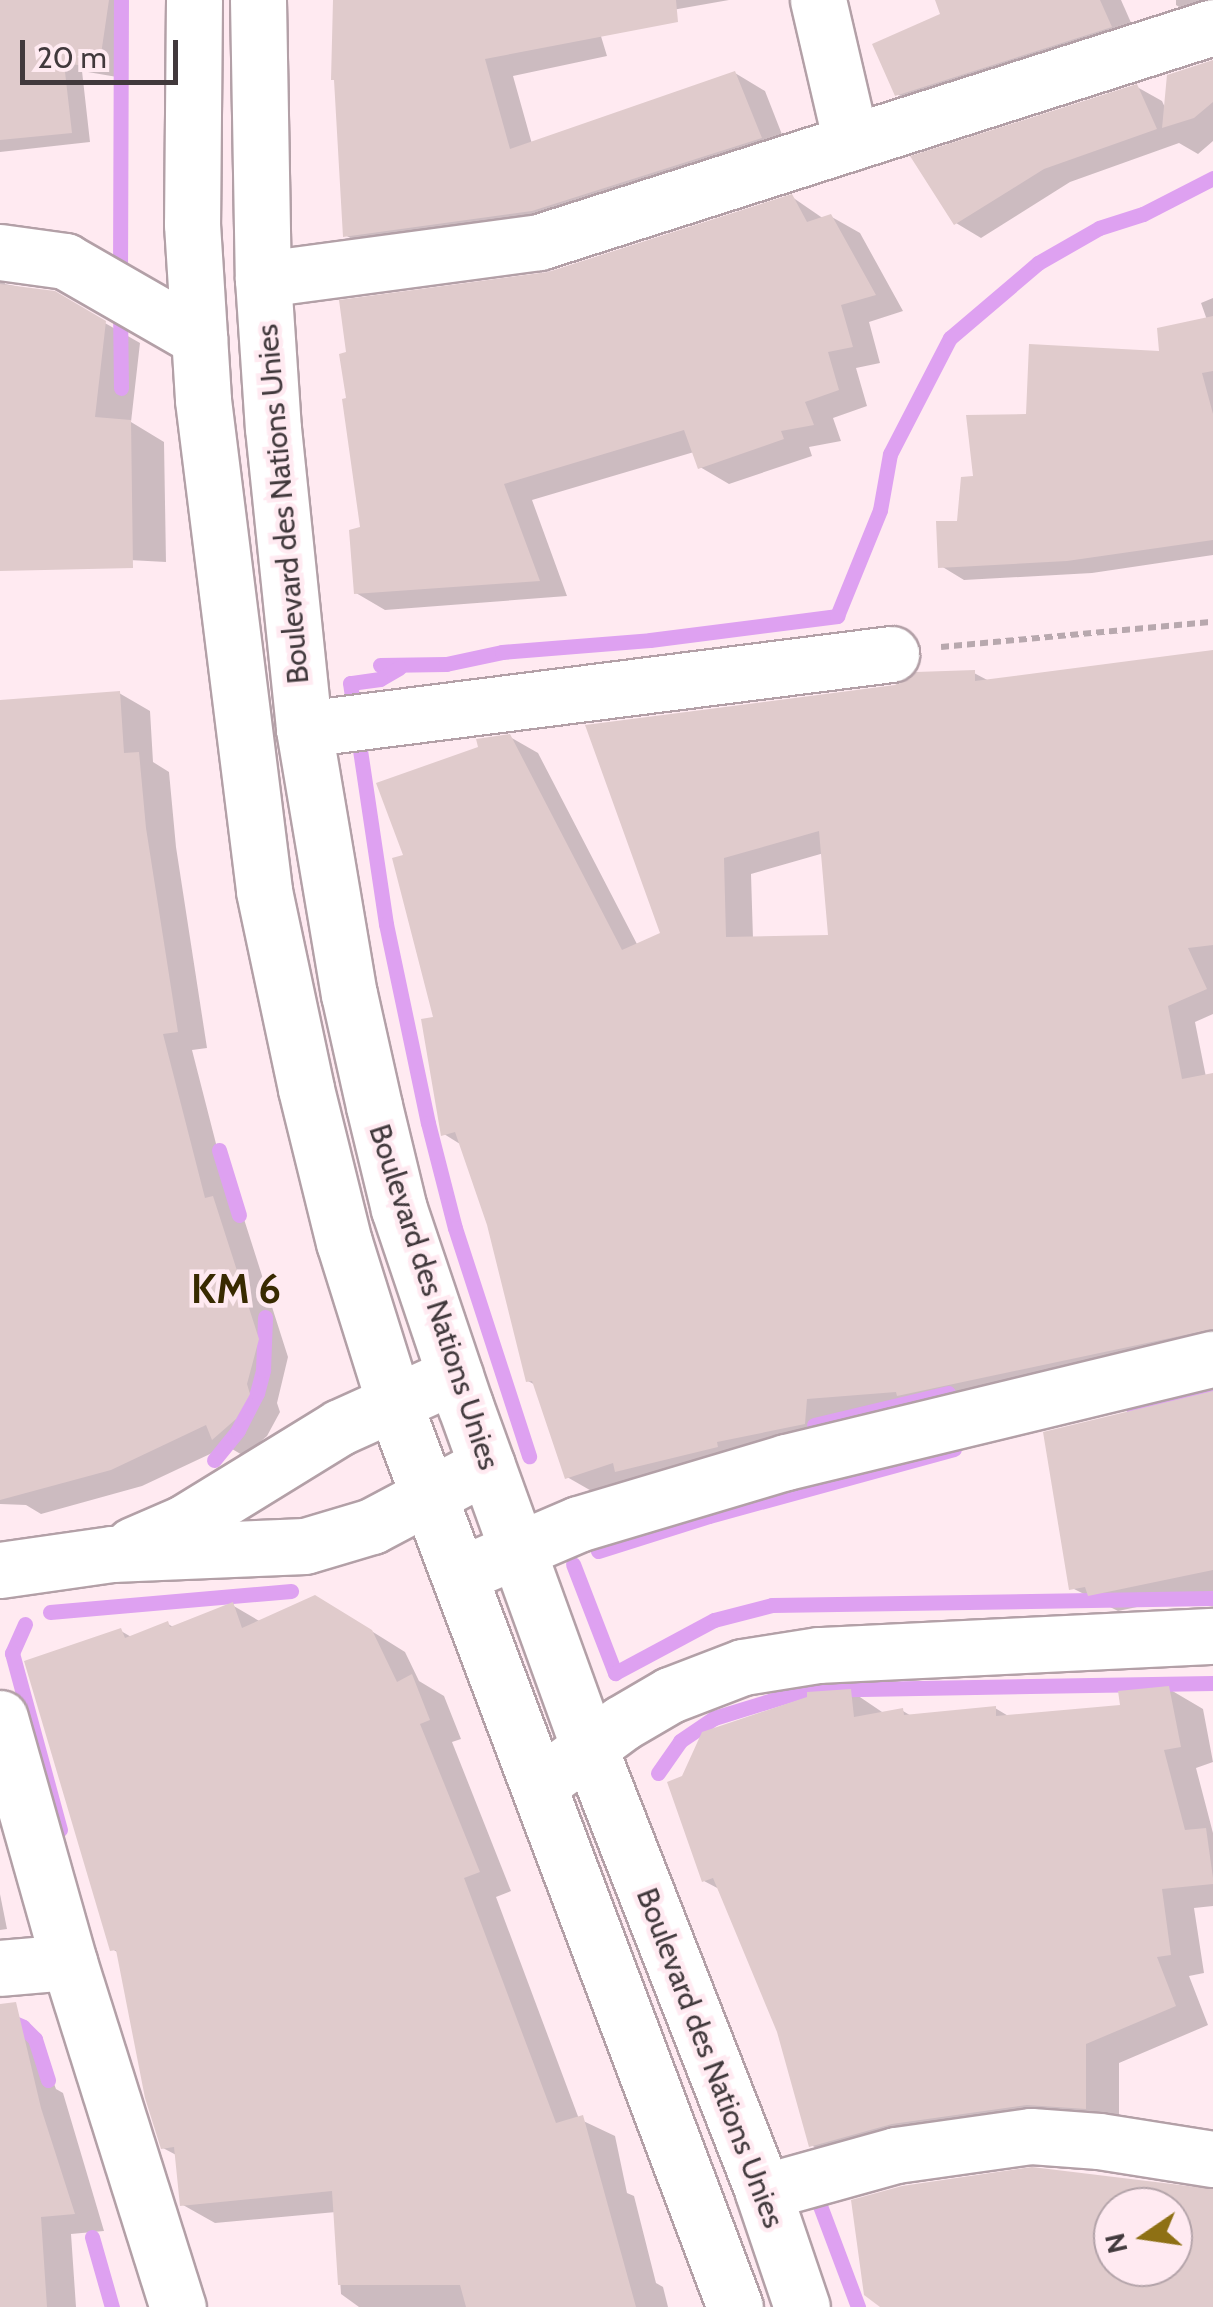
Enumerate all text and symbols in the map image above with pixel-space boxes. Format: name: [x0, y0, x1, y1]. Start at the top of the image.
scale bar: [25, 20, 182, 82]
text: 20 m: [37, 39, 107, 76]
street label: Boulevard des Nations Unies: [249, 323, 317, 685]
street label: Boulevard des Nations Unies: [361, 1120, 507, 1474]
district label: KM 6: [191, 1265, 281, 1313]
street label: Boulevard des Nations Unies: [629, 1883, 791, 2233]
north arrow: [1093, 2187, 1193, 2287]
text: N: [1097, 2230, 1135, 2257]

